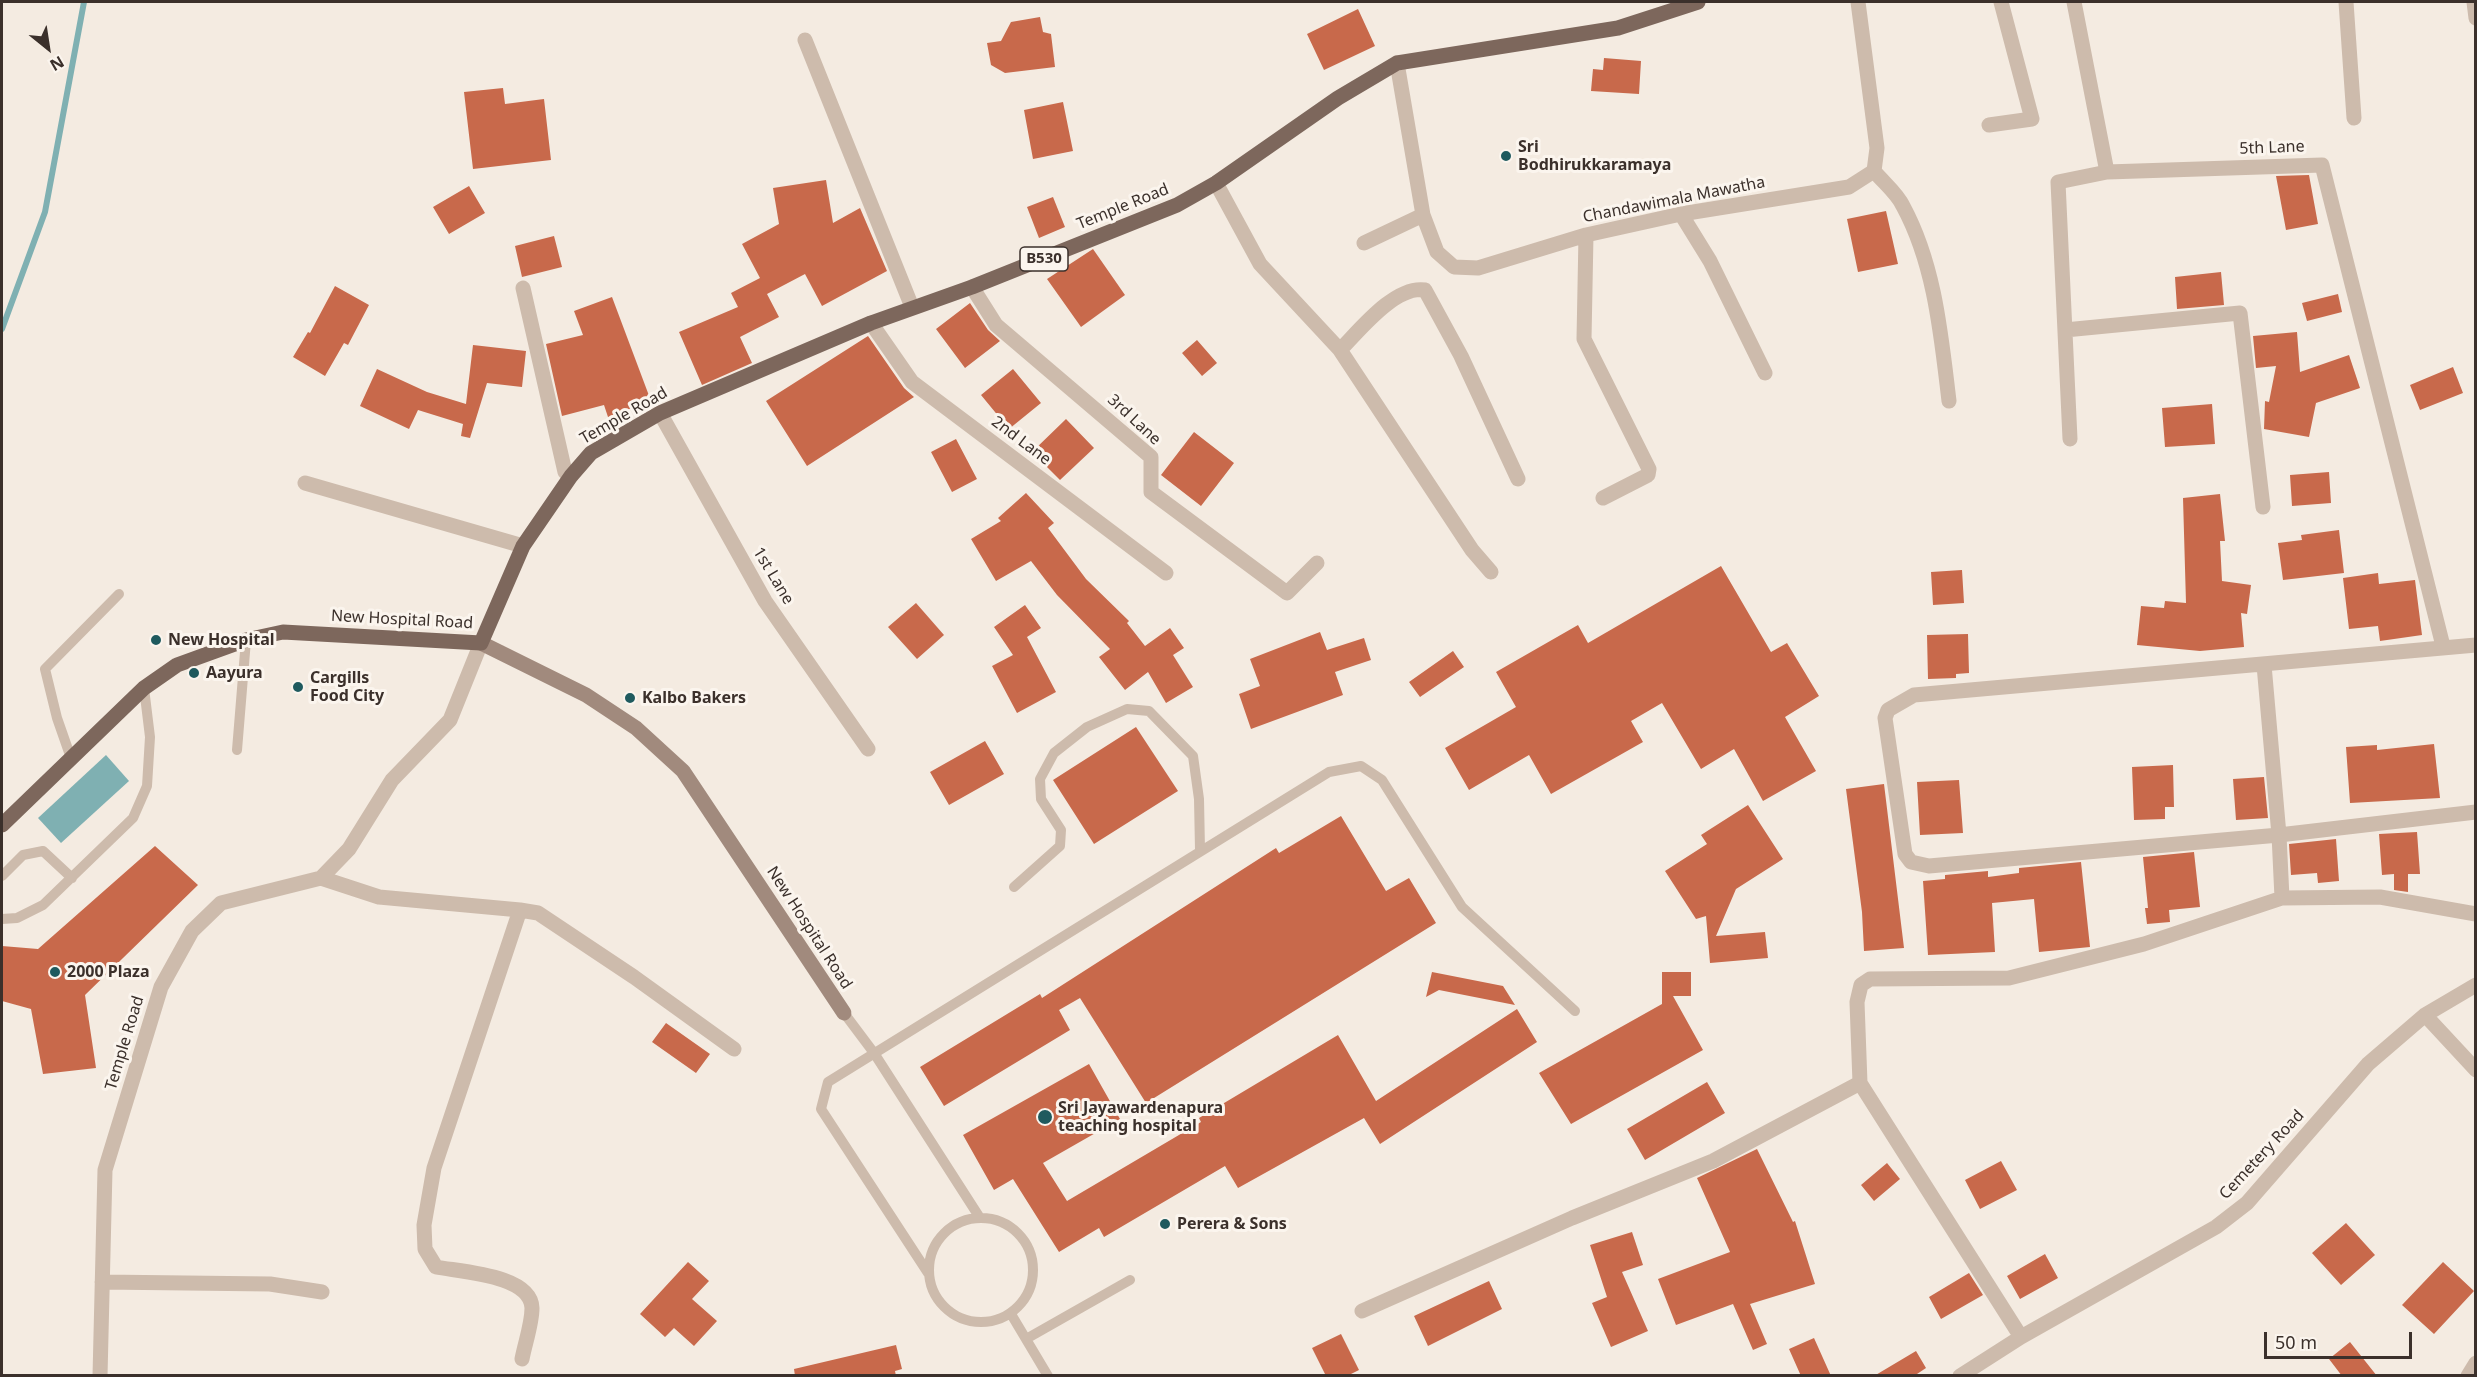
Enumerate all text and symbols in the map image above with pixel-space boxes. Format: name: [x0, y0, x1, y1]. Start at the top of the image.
north arrow: [18, 18, 78, 78]
text: N: [46, 51, 68, 76]
place label: Sri Bodhirukkaramaya: [1518, 137, 1671, 175]
street label: 5th Lane: [2239, 137, 2305, 159]
marker: Sri Bodhirukkaramaya: [1499, 149, 1513, 163]
street label: Chandawimala Mawatha: [1581, 173, 1767, 227]
street label: Temple Road: [1074, 180, 1172, 234]
road number: B530: [1020, 247, 1068, 271]
street label: Temple Road: [577, 383, 671, 449]
street label: 3rd Lane: [1103, 391, 1165, 449]
street label: 2nd Lane: [988, 412, 1054, 470]
street label: 1st Lane: [749, 544, 797, 608]
street label: New Hospital Road: [330, 607, 474, 633]
place label: New Hospital: [168, 630, 275, 650]
marker: New Hospital: [149, 633, 163, 647]
place label: Aayura: [206, 663, 263, 683]
marker: Aayura: [187, 666, 201, 680]
place label: Cargills Food City: [310, 668, 384, 706]
marker: Cargills Food City: [291, 680, 305, 694]
place label: Kalbo Bakers: [642, 688, 746, 708]
marker: Kalbo Bakers: [623, 691, 637, 705]
street label: New Hospital Road: [762, 863, 856, 993]
place label: 2000 Plaza: [67, 962, 150, 982]
marker: 2000 Plaza: [48, 965, 62, 979]
street label: Temple Road: [102, 994, 148, 1092]
place label: Sri Jayawardenapura teaching hospital: [1058, 1098, 1223, 1136]
street label: Cemetery Road: [2216, 1106, 2308, 1204]
marker: Sri Jayawardenapura teaching hospital: [1036, 1108, 1054, 1126]
place label: Perera & Sons: [1177, 1214, 1287, 1234]
marker: Perera & Sons: [1158, 1217, 1172, 1231]
scale bar: [2267, 1320, 2416, 1358]
text: 50 m: [2275, 1330, 2317, 1354]

